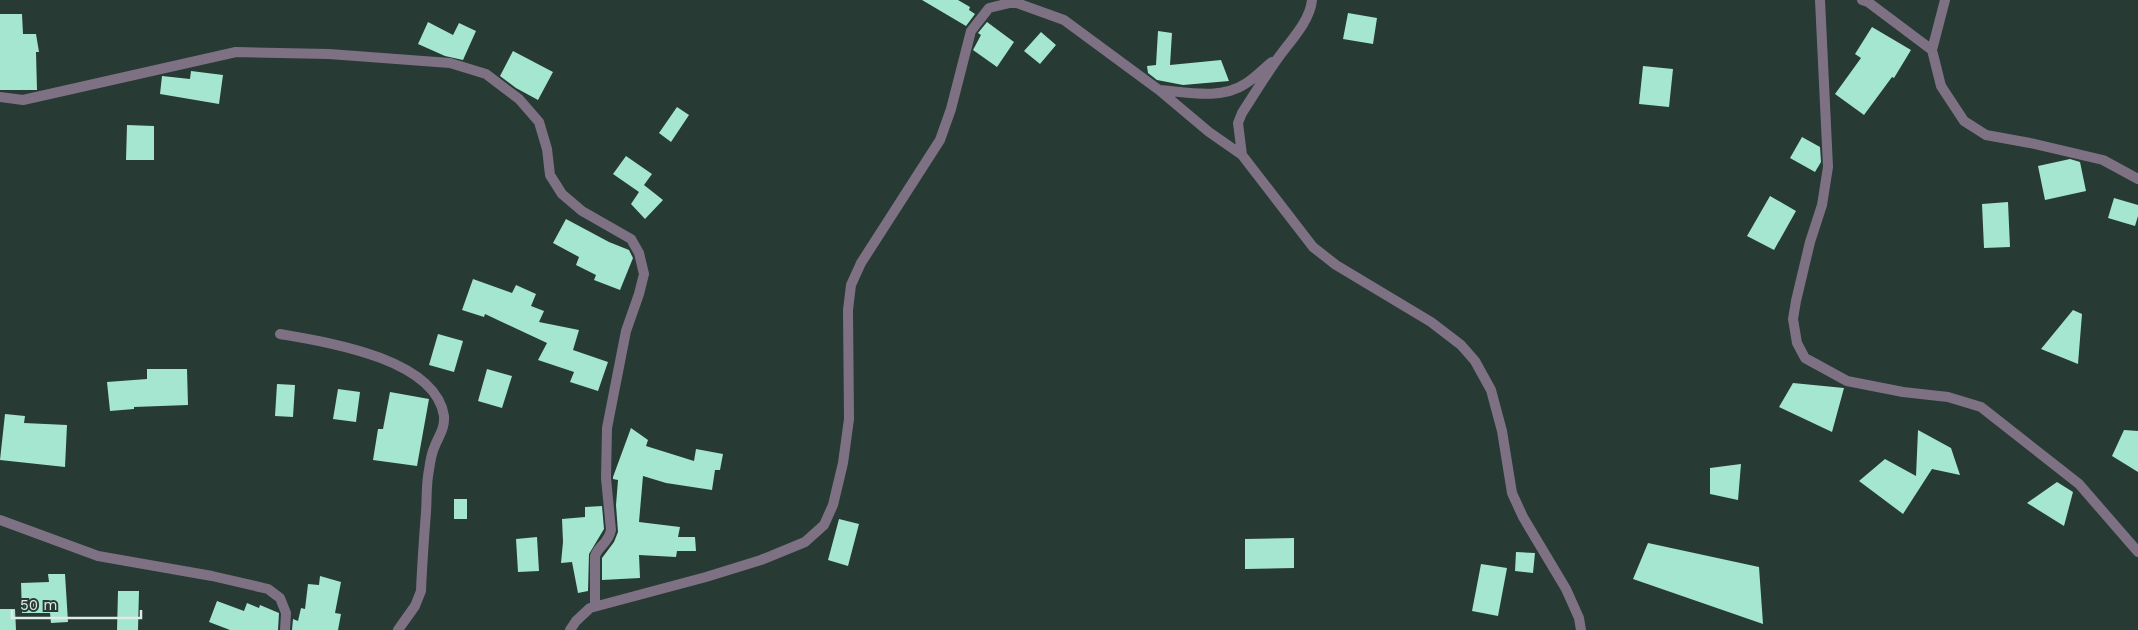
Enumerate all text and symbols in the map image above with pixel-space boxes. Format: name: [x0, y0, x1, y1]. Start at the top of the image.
scale bar: [12, 588, 141, 620]
text: 50 m: [20, 596, 57, 614]

